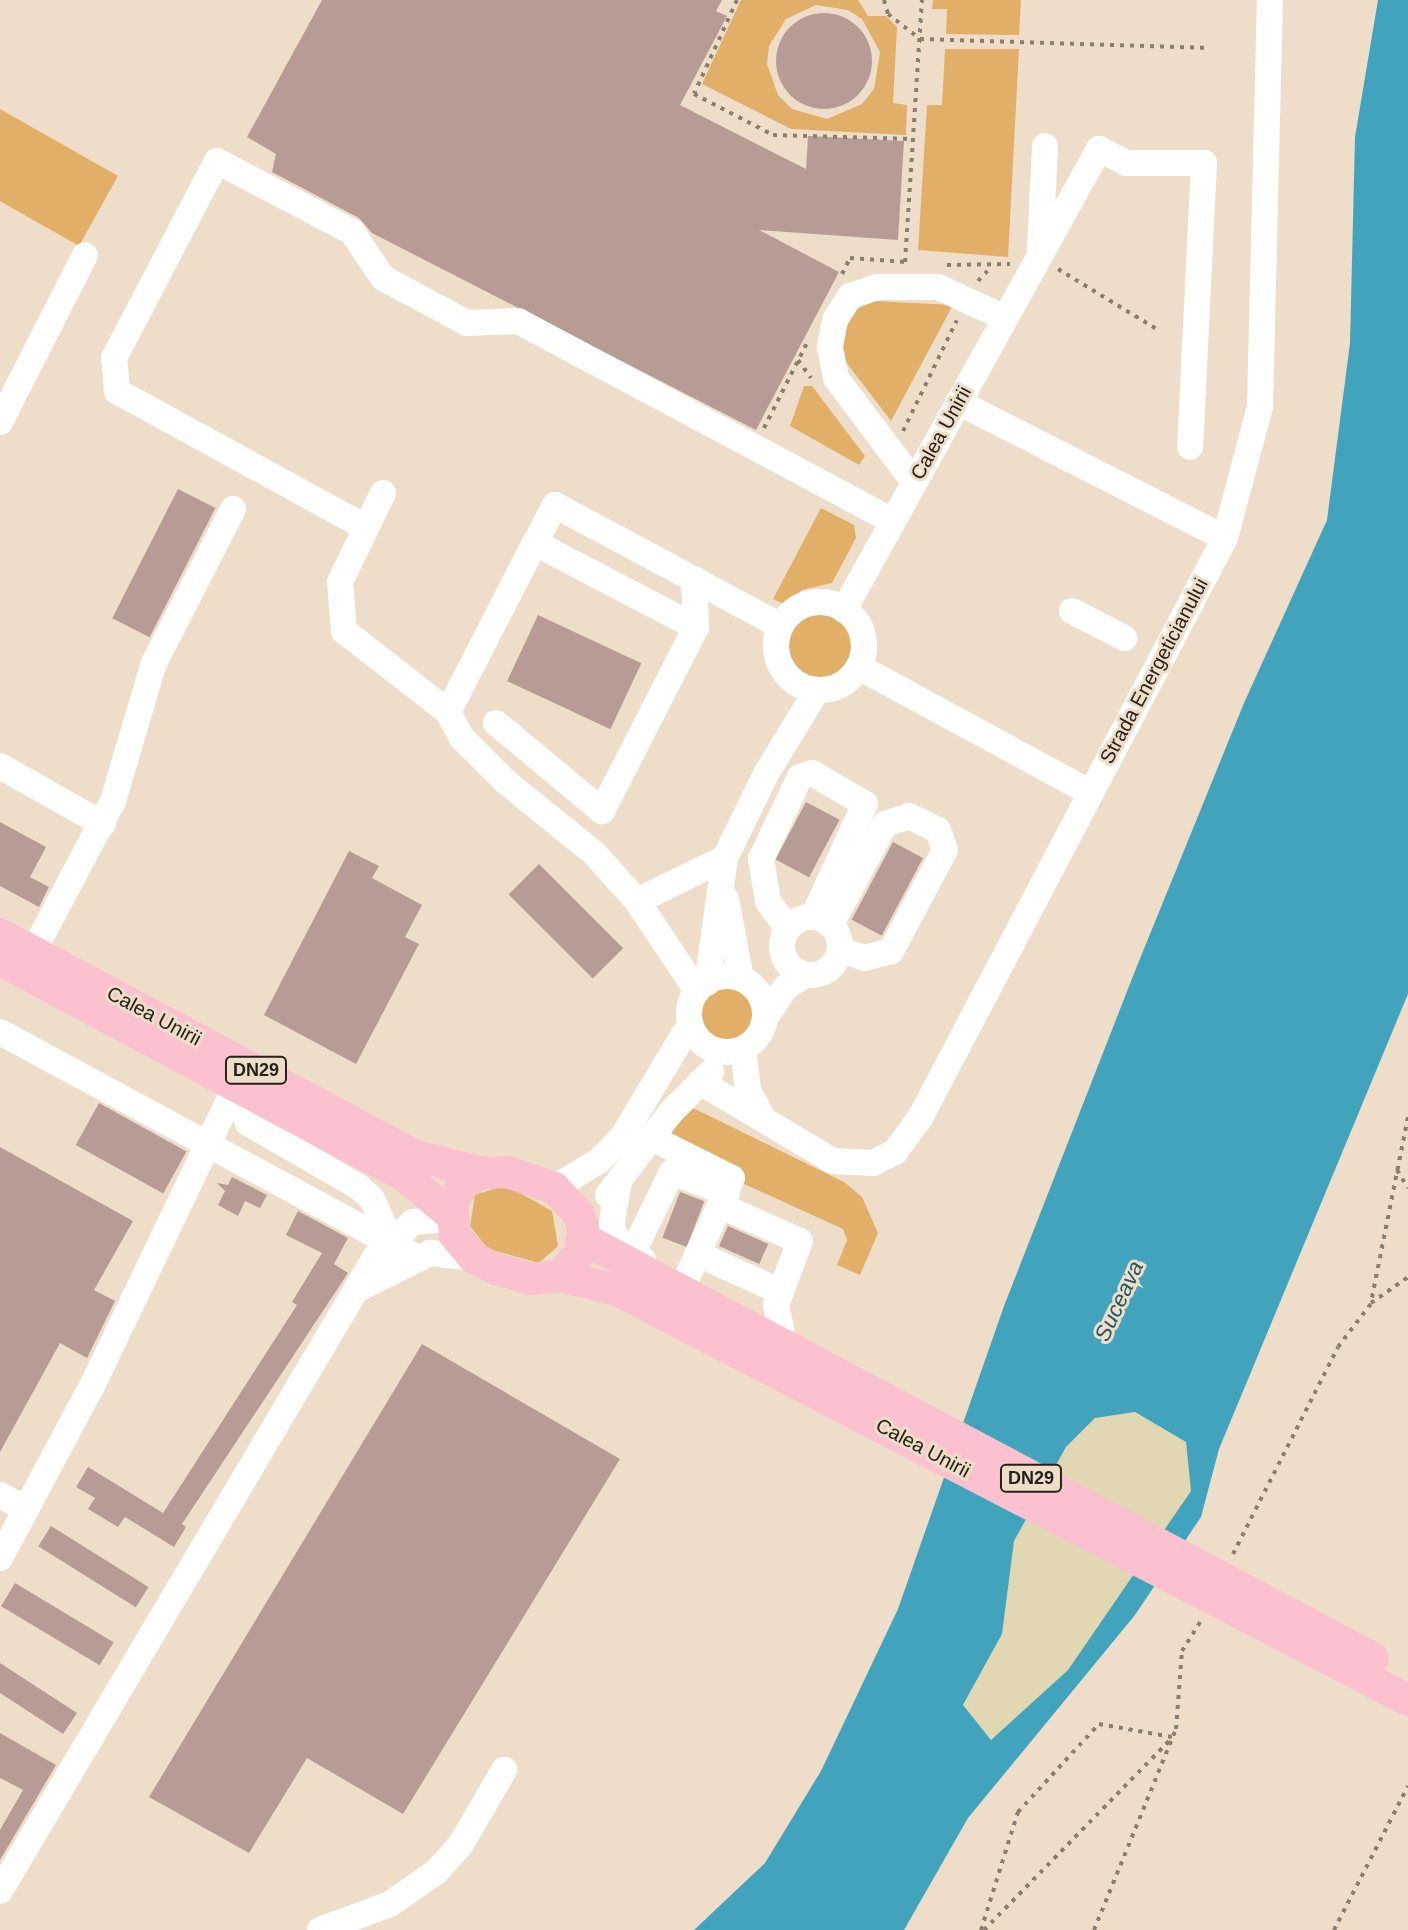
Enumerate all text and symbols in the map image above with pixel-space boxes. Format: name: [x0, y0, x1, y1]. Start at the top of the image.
street label: Calea Unirii: [905, 382, 977, 484]
street label: Strada Energeticianului: [1095, 574, 1213, 768]
street label: Calea Unirii: [103, 981, 205, 1051]
road number: DN29: [224, 1056, 288, 1084]
water label: Suceava: [1089, 1257, 1149, 1345]
street label: Calea Unirii: [872, 1413, 974, 1483]
road number: DN29: [999, 1464, 1063, 1492]

